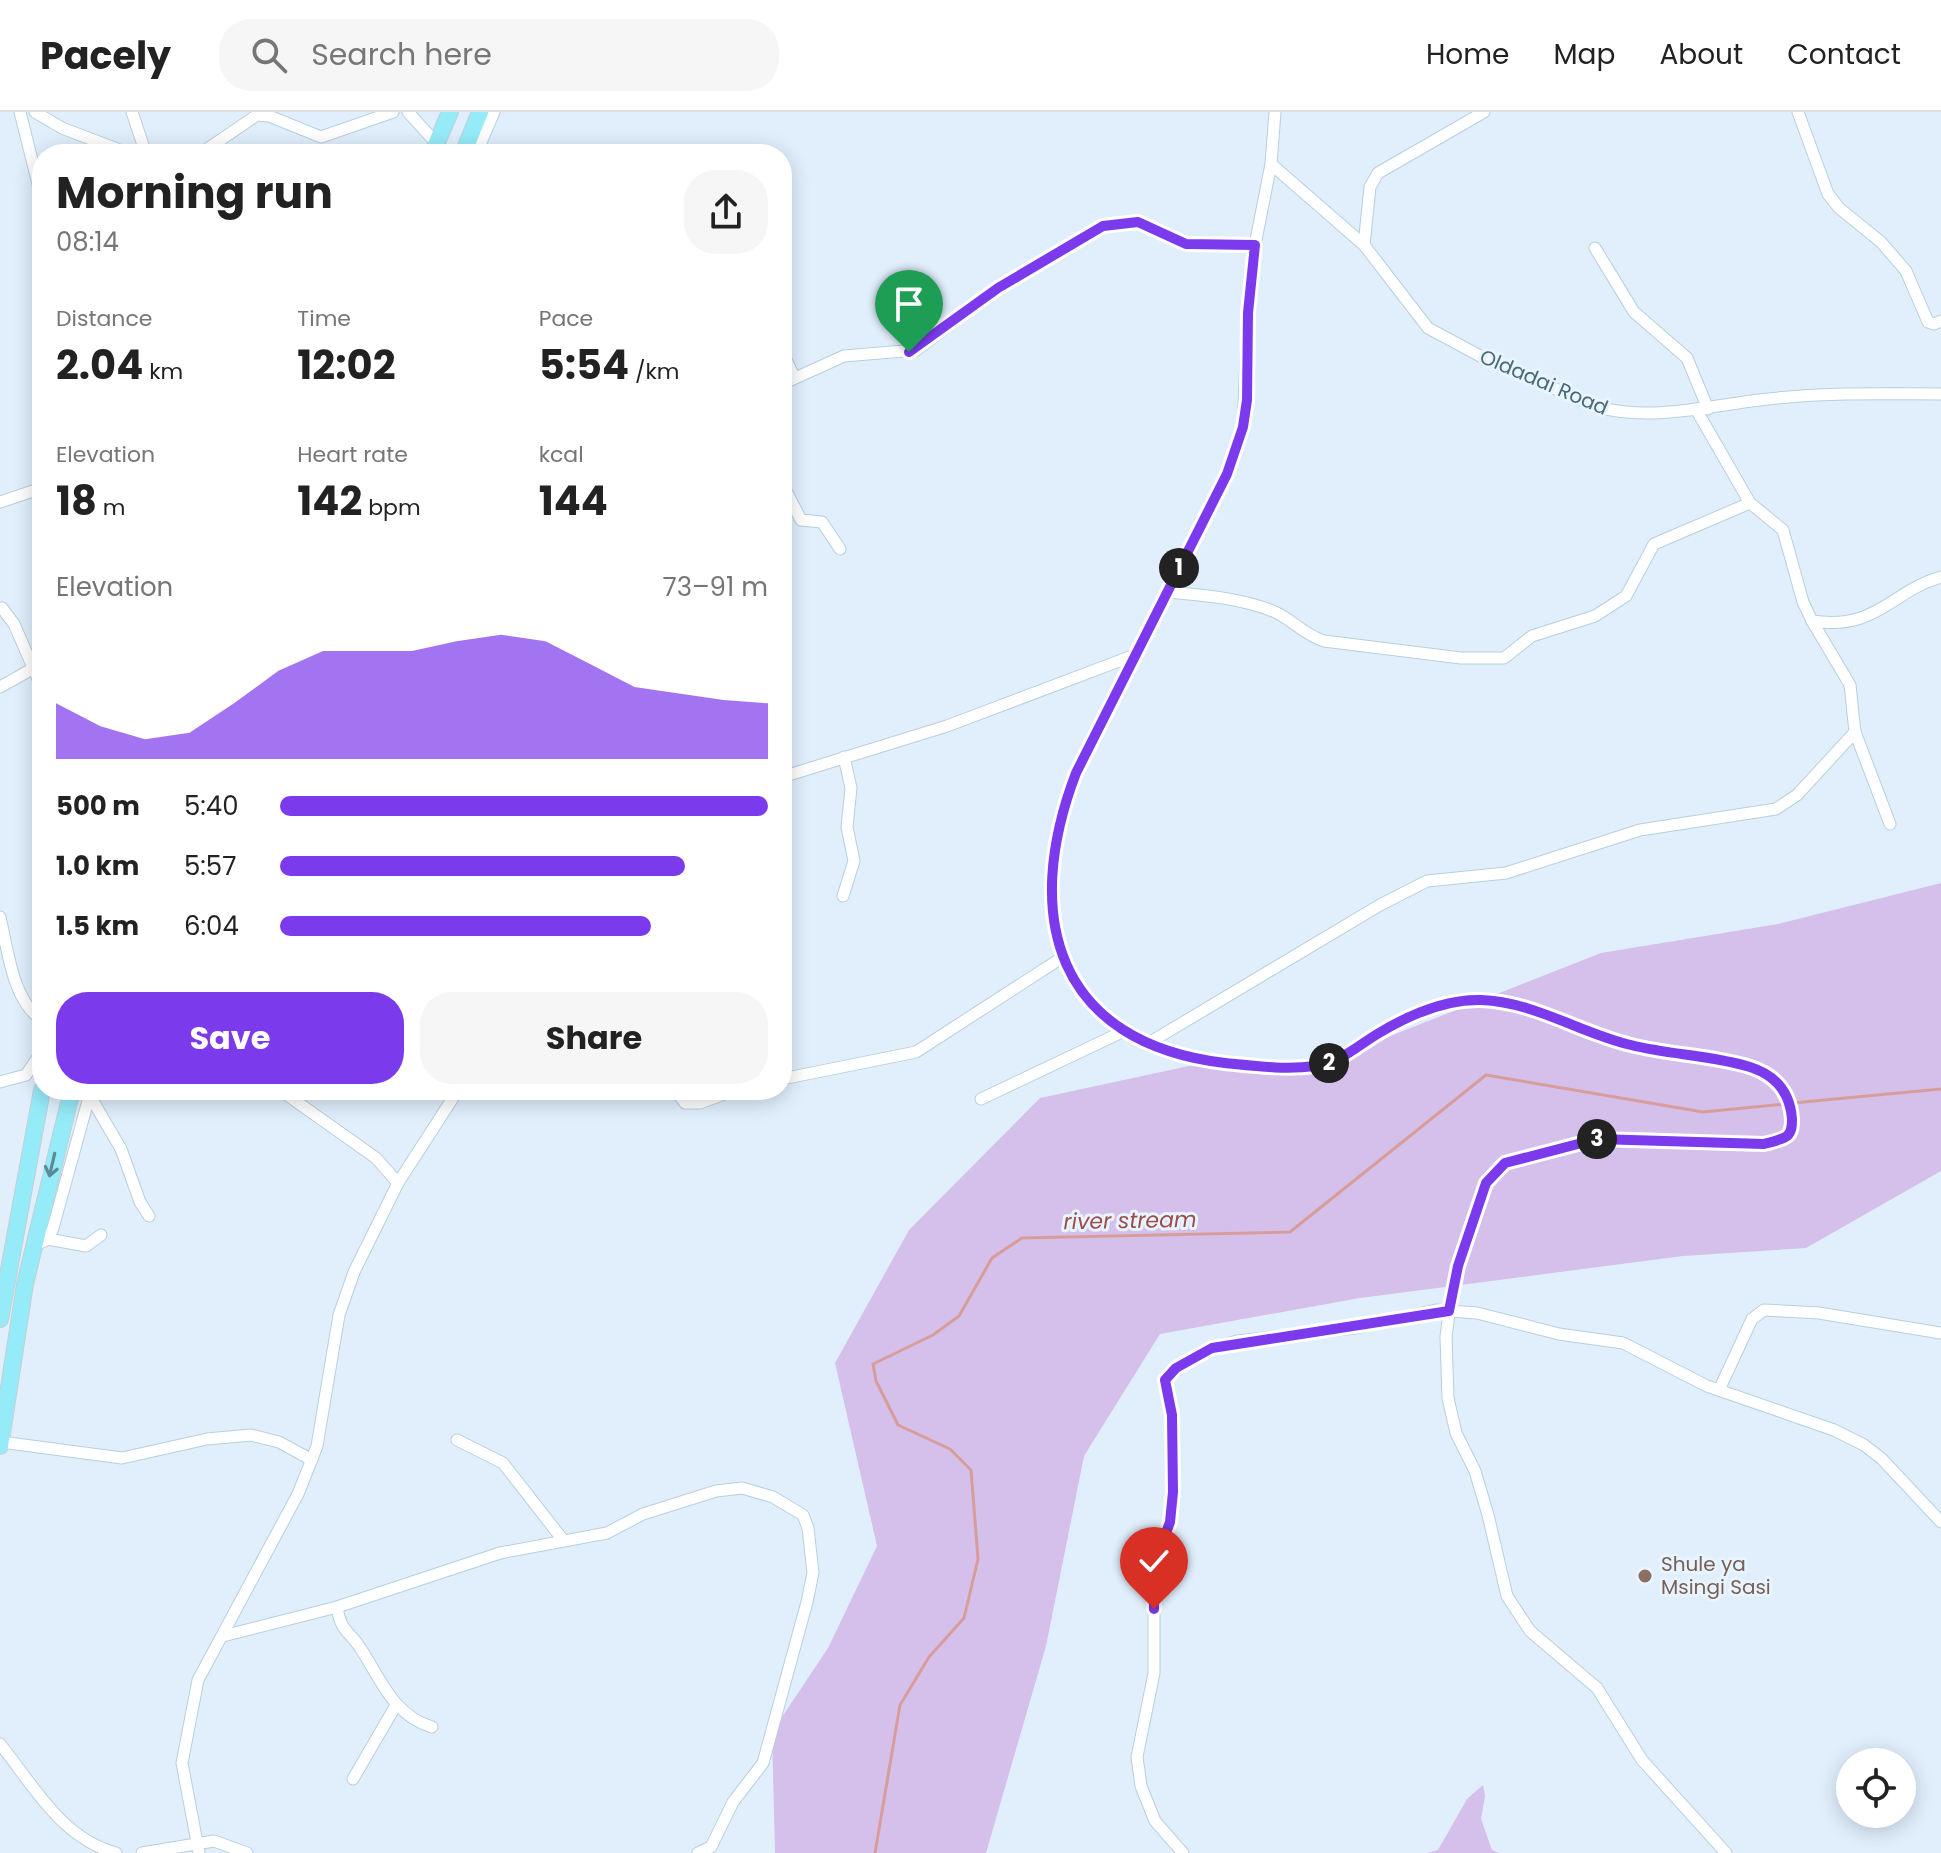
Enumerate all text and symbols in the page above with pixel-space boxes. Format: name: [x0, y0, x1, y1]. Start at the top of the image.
search box: [219, 19, 779, 91]
text: Pacely: [40, 29, 171, 82]
icon: search: [247, 33, 291, 77]
text: Search here: [311, 33, 492, 76]
text: Home: [1426, 35, 1509, 74]
text: Map: [1553, 35, 1615, 74]
text: About: [1659, 35, 1743, 74]
text: Contact: [1787, 35, 1901, 74]
text: Morning run: [56, 162, 333, 223]
button: share: [684, 170, 768, 254]
text: 08:14: [56, 224, 119, 260]
pin: [875, 270, 943, 352]
icon: arrive: [887, 282, 931, 326]
text: Distance: [56, 303, 152, 334]
text: Time: [297, 303, 351, 334]
text: Pace: [539, 303, 593, 334]
text: 2.04: [56, 337, 143, 393]
text: 12:02: [297, 337, 396, 393]
text: 5:54: [539, 337, 629, 393]
street label: Oldadai Road: [1475, 342, 1613, 422]
text: km: [143, 356, 183, 387]
text: /km: [629, 356, 679, 387]
text: Elevation: [56, 439, 155, 470]
text: Heart rate: [297, 439, 408, 470]
text: kcal: [539, 439, 584, 470]
text: 18: [56, 473, 97, 529]
text: 142: [297, 473, 362, 529]
text: 144: [539, 473, 608, 529]
text: m: [97, 492, 126, 523]
text: bpm: [362, 492, 421, 523]
pin: 1: [1159, 548, 1199, 588]
text: 1: [1175, 552, 1183, 583]
text: Elevation: [56, 569, 173, 605]
text: 73–91 m: [662, 569, 768, 605]
text: 500 m: [56, 788, 140, 824]
text: 5:40: [184, 788, 239, 824]
text: 1.0 km: [56, 848, 139, 884]
text: 5:57: [184, 848, 236, 884]
text: 1.5 km: [56, 908, 139, 944]
text: 6:04: [184, 908, 239, 944]
button: Save: [56, 992, 404, 1084]
button: Share: [420, 992, 768, 1084]
pin: 2: [1309, 1043, 1349, 1083]
text: 2: [1323, 1047, 1335, 1078]
pin: 3: [1577, 1119, 1617, 1159]
text: 3: [1590, 1123, 1604, 1154]
one-way arrow: [43, 1152, 58, 1178]
water label: river stream: [1063, 1204, 1197, 1237]
pin: [1120, 1527, 1188, 1609]
icon: check: [1132, 1539, 1176, 1583]
place label: Shule ya Msingi Sasi: [1661, 1550, 1771, 1601]
marker: Shule ya Msingi Sasi: [1636, 1567, 1654, 1585]
map controls: [1836, 1748, 1916, 1828]
button: locate: [1836, 1748, 1916, 1828]

